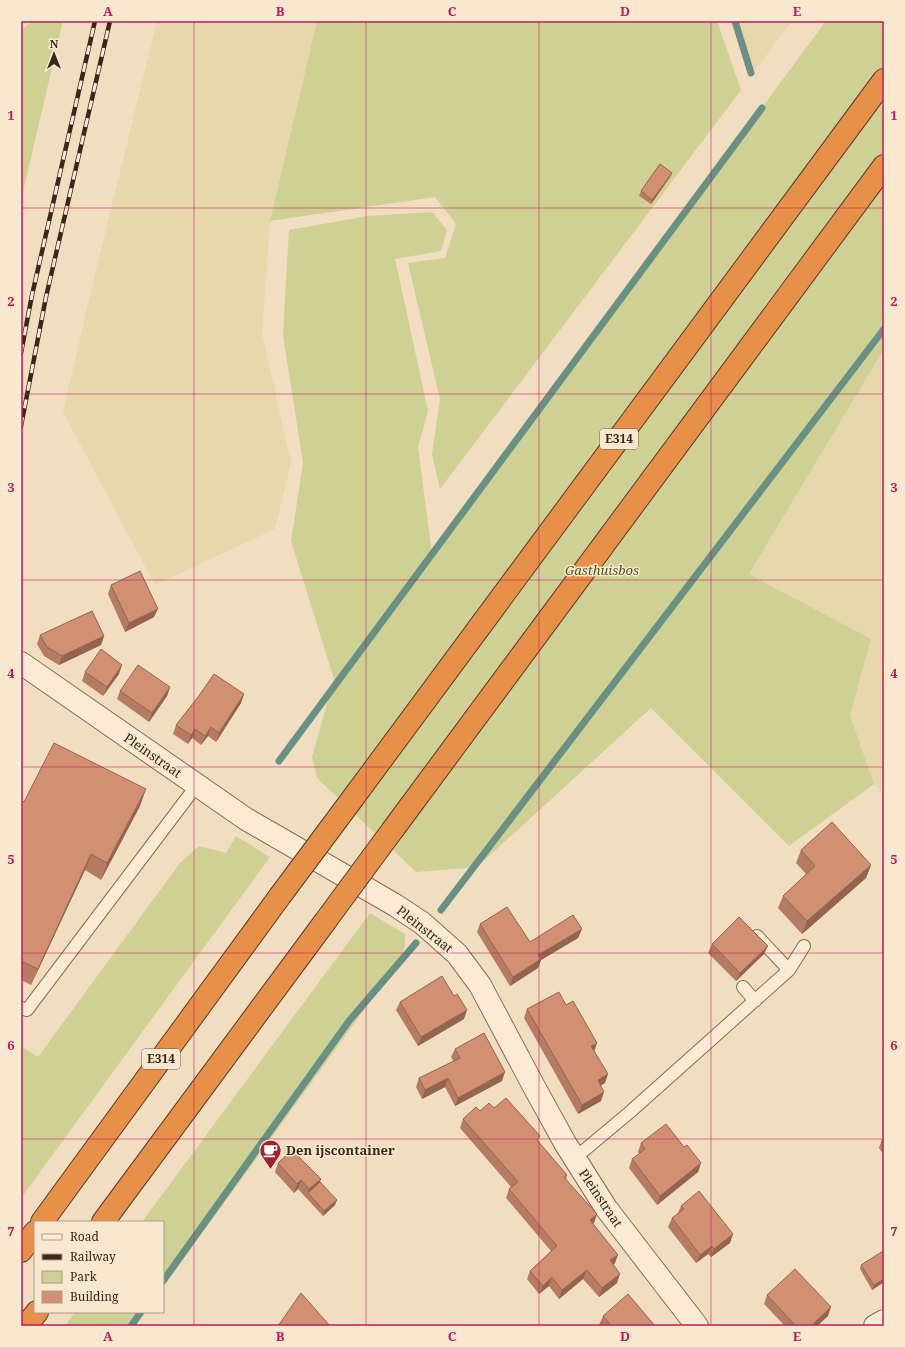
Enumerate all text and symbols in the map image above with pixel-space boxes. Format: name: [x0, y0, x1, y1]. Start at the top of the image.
text: A: [103, 2, 113, 20]
text: B: [276, 2, 285, 20]
text: C: [448, 2, 457, 20]
text: D: [620, 2, 630, 20]
text: E: [793, 2, 802, 20]
north arrow: [34, 34, 74, 74]
text: N: [50, 36, 59, 51]
text: 1: [7, 106, 15, 124]
text: 1: [890, 106, 898, 124]
text: 2: [7, 292, 15, 310]
text: 2: [890, 292, 898, 310]
road number: E314: [600, 429, 638, 449]
text: 3: [7, 478, 15, 496]
text: 3: [890, 478, 898, 496]
park label: Gasthuisbos: [565, 561, 639, 579]
text: 4: [7, 664, 15, 682]
text: 4: [890, 664, 898, 682]
street label: Pleinstraat: [120, 728, 186, 782]
text: 5: [7, 850, 15, 868]
text: 5: [890, 850, 898, 868]
street label: Pleinstraat: [393, 901, 457, 957]
text: 6: [7, 1036, 15, 1054]
text: 6: [890, 1036, 898, 1054]
road number: E314: [142, 1049, 180, 1069]
cafe icon: Den ijscontainer: [257, 1137, 283, 1170]
place label: Den ijscontainer: [286, 1141, 395, 1159]
street label: Pleinstraat: [575, 1165, 627, 1231]
legend: [34, 1221, 164, 1313]
text: 7: [7, 1222, 15, 1240]
text: 7: [890, 1222, 898, 1240]
text: Road: [70, 1228, 100, 1245]
text: Railway: [70, 1248, 116, 1265]
text: Park: [70, 1268, 98, 1285]
text: Building: [70, 1288, 119, 1305]
text: A: [103, 1327, 113, 1345]
text: B: [276, 1327, 285, 1345]
text: C: [448, 1327, 457, 1345]
text: D: [620, 1327, 630, 1345]
text: E: [793, 1327, 802, 1345]

